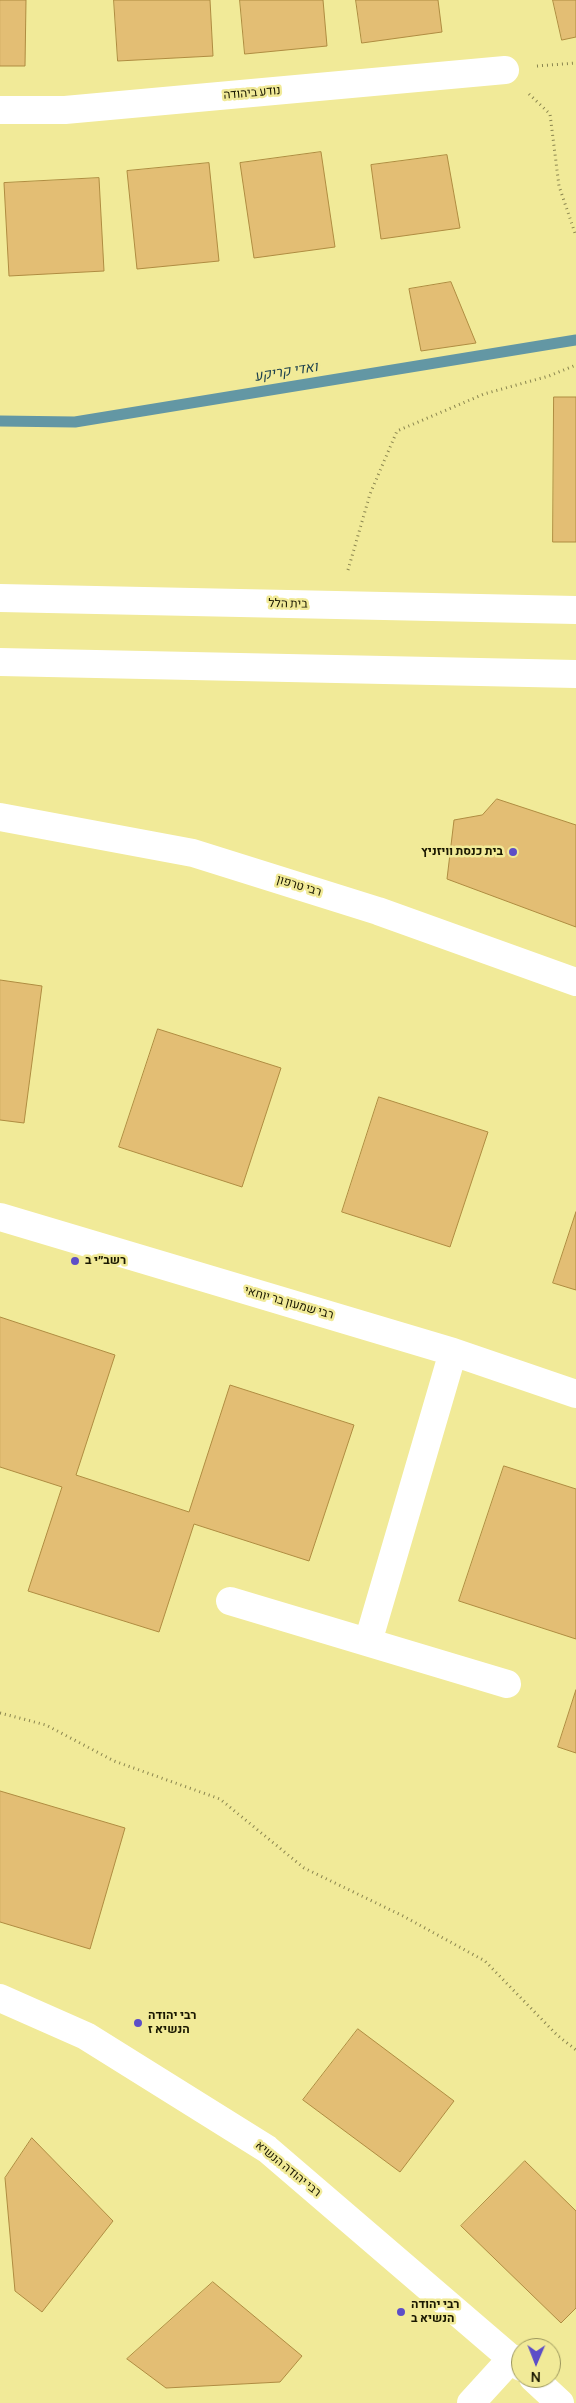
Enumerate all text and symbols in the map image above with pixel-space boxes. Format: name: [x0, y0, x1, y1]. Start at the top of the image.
street label: נודע ביהודה: [223, 83, 281, 103]
water label: ואדי קריקע: [253, 359, 319, 385]
street label: בית הלל: [268, 596, 308, 612]
place label: בית כנסת וויזניץ: [421, 845, 503, 859]
marker: בית כנסת וויזניץ: [507, 846, 519, 858]
street label: רבי טרפון: [275, 872, 323, 900]
place label: רשב״י ב: [85, 1254, 126, 1268]
marker: רשב״י ב: [69, 1255, 81, 1267]
street label: רבי שמעון בר יוחאי: [243, 1283, 335, 1323]
place label: רבי יהודה הנשיא ז: [148, 2009, 196, 2037]
marker: רבי יהודה הנשיא ז: [132, 2017, 144, 2029]
street label: רבי יהודה הנשיא: [252, 2138, 324, 2200]
place label: רבי יהודה הנשיא ב: [411, 2298, 459, 2326]
marker: רבי יהודה הנשיא ב: [395, 2306, 407, 2318]
north arrow: [511, 2338, 561, 2388]
text: N: [531, 2368, 541, 2387]

